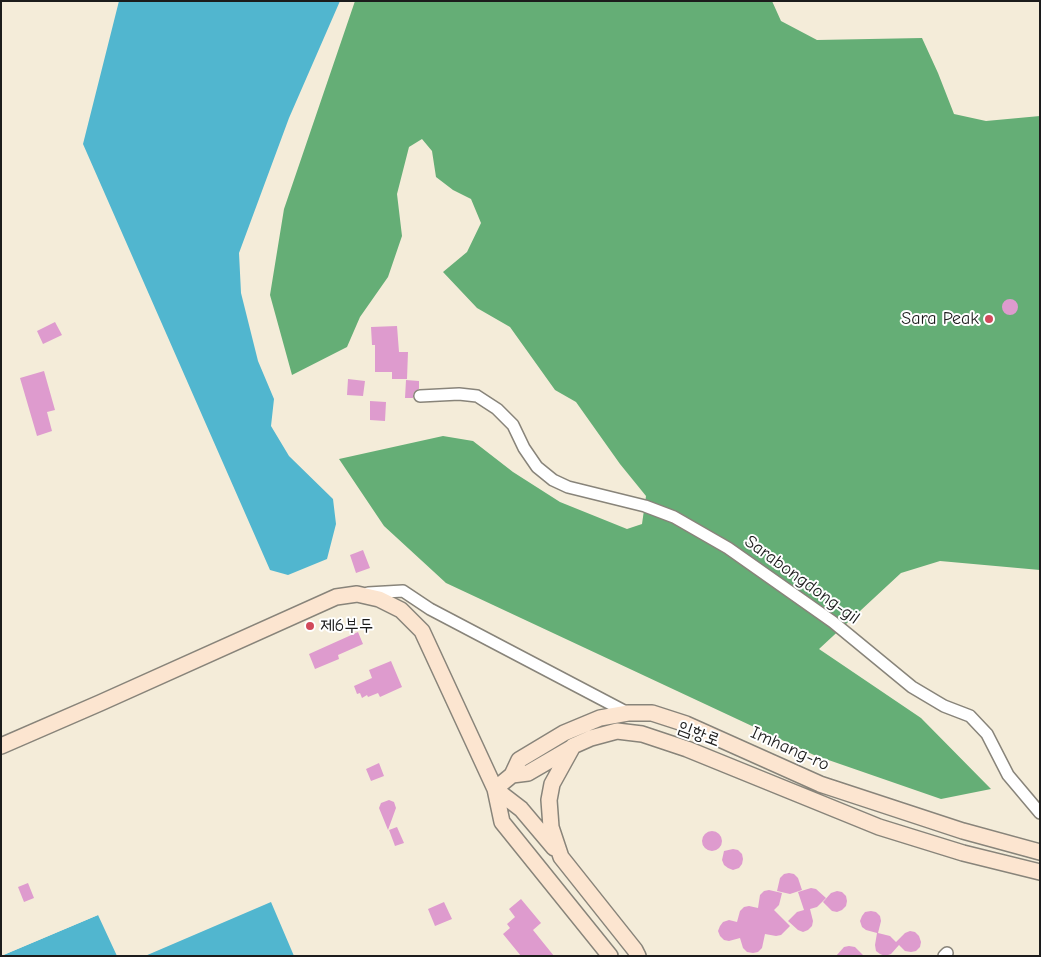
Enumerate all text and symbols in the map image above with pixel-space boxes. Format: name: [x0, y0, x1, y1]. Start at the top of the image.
place label: Sara Peak: [901, 308, 979, 330]
marker: Sara Peak: [983, 313, 995, 325]
street label: Sarabongdong-gil: [740, 531, 864, 629]
place label: 제6부두: [320, 615, 373, 637]
marker: 제6부두: [304, 620, 316, 632]
street label: 임항로: [675, 716, 723, 752]
street label: Imhang-ro: [747, 722, 833, 776]

